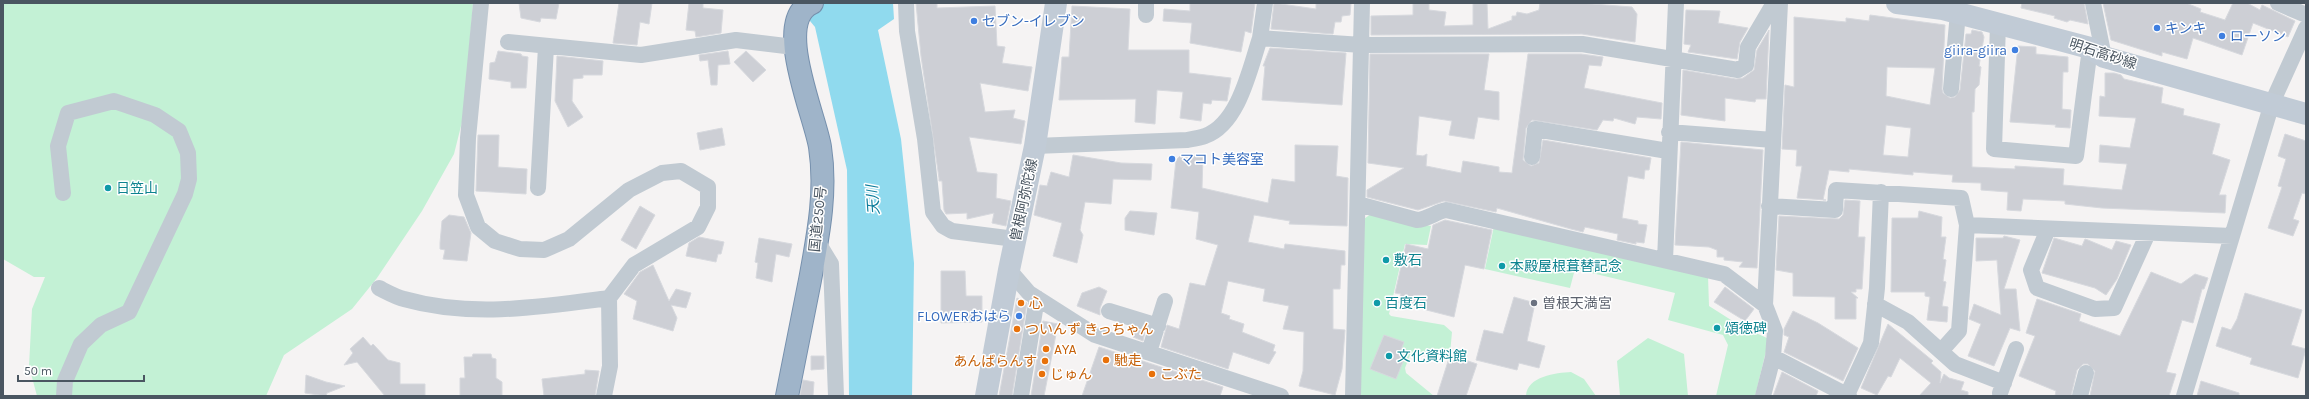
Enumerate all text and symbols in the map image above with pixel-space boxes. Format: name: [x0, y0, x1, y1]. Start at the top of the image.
place label: セブン-イレブン: [982, 13, 1085, 30]
marker: セブン-イレブン: [969, 16, 979, 26]
place label: キンキ: [2165, 20, 2207, 37]
marker: キンキ: [2152, 23, 2162, 33]
place label: ローソン: [2230, 28, 2286, 45]
marker: ローソン: [2217, 31, 2227, 41]
street label: 明石高砂線: [2067, 35, 2139, 73]
place label: giira-giira: [1944, 42, 2007, 59]
marker: giira-giira: [2010, 45, 2020, 55]
place label: マコト美容室: [1180, 151, 1264, 168]
marker: マコト美容室: [1167, 154, 1177, 164]
street label: 曽根阿弥陀線: [1007, 157, 1041, 243]
place label: 日笠山: [116, 180, 158, 197]
water label: 天川: [863, 182, 883, 216]
marker: 日笠山: [103, 183, 113, 193]
street label: 国道250号: [806, 185, 830, 253]
place label: 敷石: [1394, 252, 1422, 269]
marker: 敷石: [1381, 255, 1391, 265]
place label: 本殿屋根葺替記念: [1510, 258, 1622, 275]
marker: 本殿屋根葺替記念: [1497, 261, 1507, 271]
place label: 心: [1029, 295, 1043, 312]
place label: 百度石: [1385, 295, 1427, 312]
place label: 曽根天満宮: [1542, 295, 1612, 312]
marker: 心: [1016, 298, 1026, 308]
marker: 百度石: [1372, 298, 1382, 308]
marker: 曽根天満宮: [1529, 298, 1539, 308]
place label: FLOWERおはら: [917, 308, 1011, 325]
marker: FLOWERおはら: [1014, 311, 1024, 321]
place label: 頌徳碑: [1725, 320, 1767, 337]
place label: ついんず きっちゃん: [1025, 321, 1154, 338]
marker: 頌徳碑: [1712, 323, 1722, 333]
marker: ついんず きっちゃん: [1012, 324, 1022, 334]
place label: AYA: [1054, 341, 1076, 358]
marker: AYA: [1041, 344, 1051, 354]
place label: 文化資料館: [1397, 348, 1467, 365]
marker: 文化資料館: [1384, 351, 1394, 361]
place label: 馳走: [1114, 352, 1142, 369]
place label: あんばらんす: [953, 353, 1037, 370]
marker: 馳走: [1101, 355, 1111, 365]
marker: あんばらんす: [1040, 356, 1050, 366]
scale bar: [18, 357, 144, 383]
text: 50 m: [24, 364, 52, 378]
place label: じゅん: [1050, 366, 1092, 383]
place label: こぶた: [1160, 366, 1202, 383]
marker: じゅん: [1037, 369, 1047, 379]
marker: こぶた: [1147, 369, 1157, 379]

